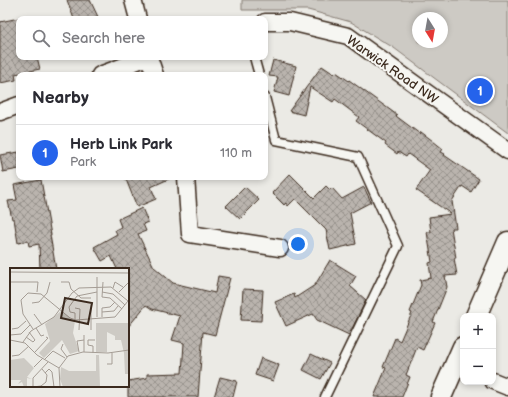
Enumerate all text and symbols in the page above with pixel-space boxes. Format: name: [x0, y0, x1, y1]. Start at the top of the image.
north arrow: [412, 12, 448, 48]
search box: [16, 16, 268, 60]
icon: search: [30, 27, 52, 49]
text: Search here: [62, 29, 145, 48]
street label: Warwick Road NW: [343, 32, 442, 108]
pin: 1: [467, 76, 493, 106]
text: Nearby: [32, 88, 89, 108]
text: Herb Link Park: [70, 135, 172, 154]
text: 1: [42, 145, 48, 161]
text: 110 m: [220, 145, 252, 161]
text: Park: [70, 154, 96, 170]
your location: [288, 234, 308, 254]
inset map: [10, 268, 129, 387]
map controls: [460, 313, 496, 385]
button: +: [460, 313, 496, 349]
button: −: [460, 349, 496, 385]

